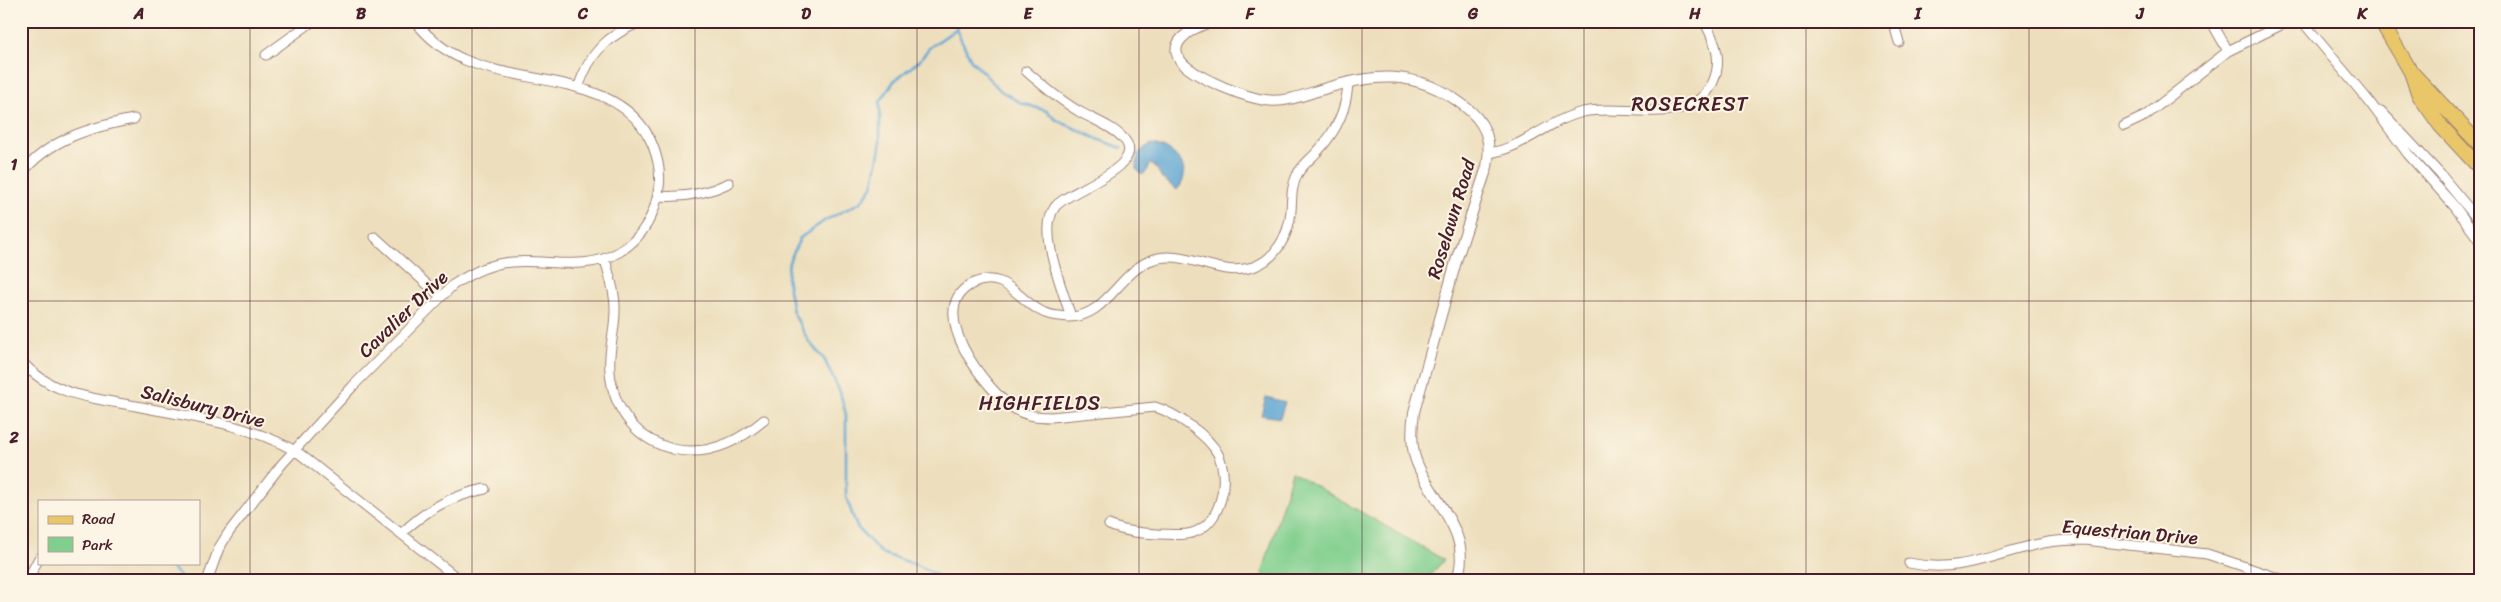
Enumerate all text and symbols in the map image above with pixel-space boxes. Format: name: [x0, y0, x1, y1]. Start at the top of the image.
text: A: [133, 0, 144, 28]
text: B: [356, 0, 367, 28]
text: C: [577, 0, 589, 28]
text: D: [801, 0, 811, 28]
text: E: [1024, 0, 1034, 28]
text: F: [1245, 0, 1256, 28]
text: G: [1467, 0, 1479, 28]
text: H: [1688, 0, 1701, 28]
text: I: [1914, 0, 1923, 28]
text: J: [2135, 0, 2145, 28]
text: K: [2356, 0, 2368, 28]
district label: ROSECREST: [1631, 87, 1749, 122]
text: 1: [11, 150, 18, 179]
street label: Roselawn Road: [1417, 154, 1485, 283]
street label: Cavalier Drive: [350, 262, 456, 366]
street label: Salisbury Drive: [137, 375, 269, 437]
district label: HIGHFIELDS: [979, 386, 1101, 421]
text: 2: [8, 423, 19, 452]
legend: [38, 500, 200, 564]
text: Road: [82, 506, 115, 532]
street label: Equestrian Drive: [2061, 510, 2199, 554]
text: Park: [82, 532, 113, 558]

